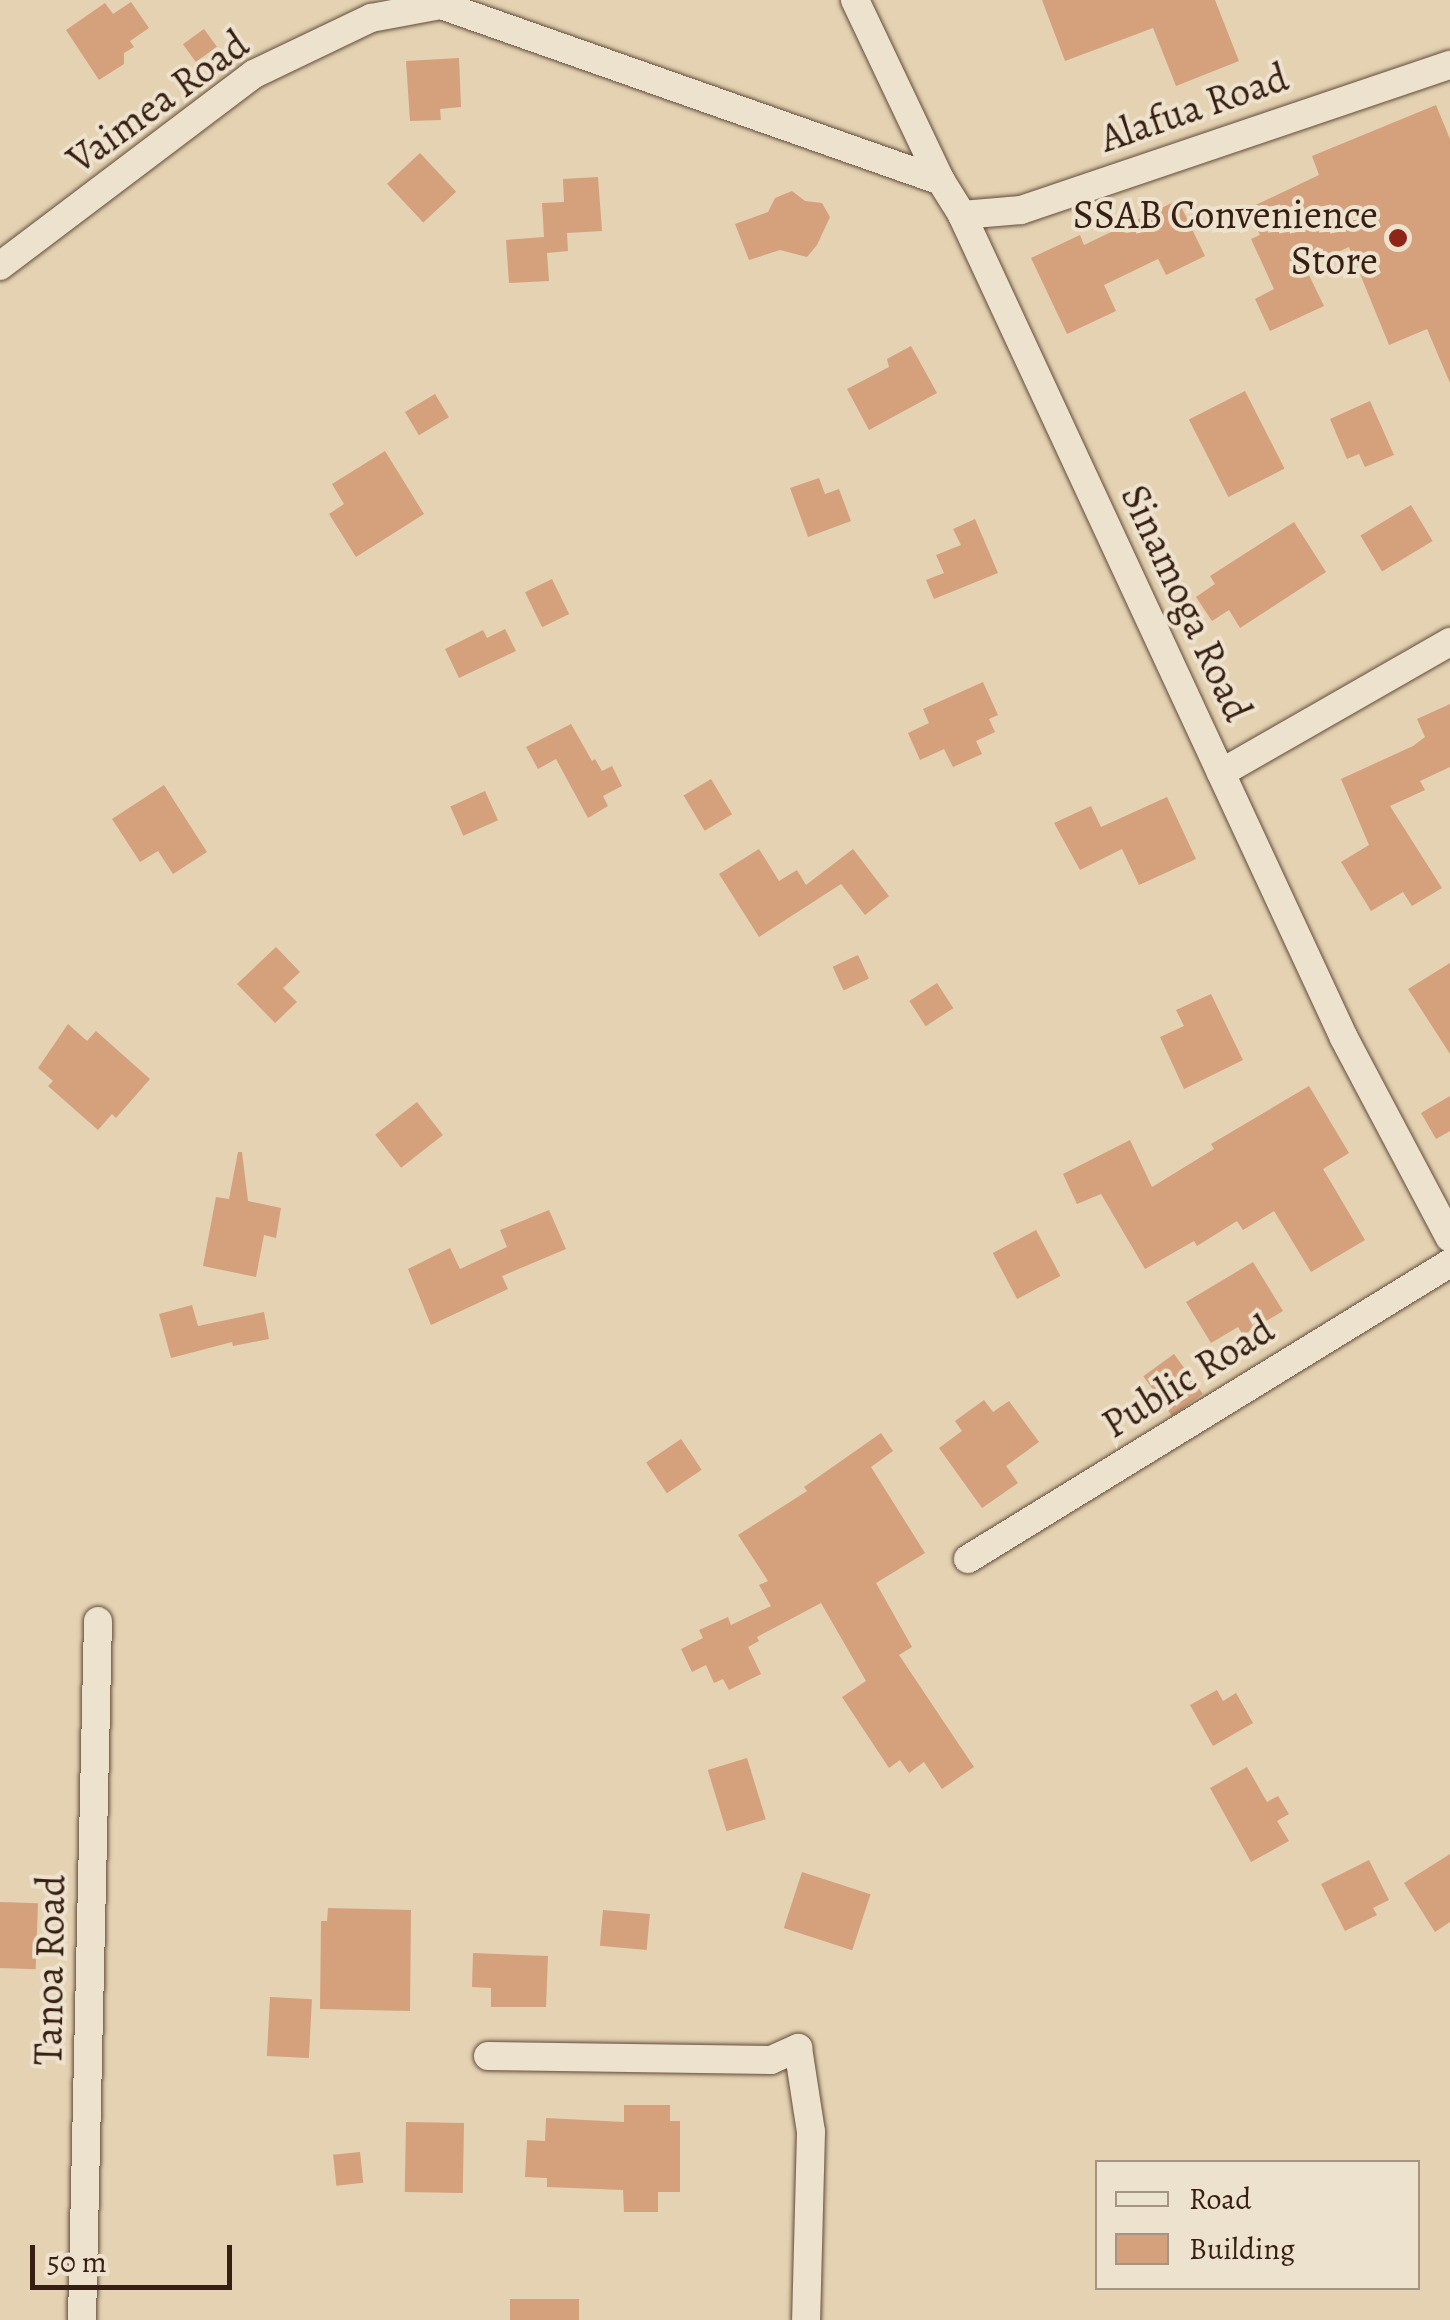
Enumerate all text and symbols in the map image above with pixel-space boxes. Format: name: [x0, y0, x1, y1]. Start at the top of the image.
street label: Vaimea Road: [58, 20, 258, 184]
street label: Alafua Road: [1094, 53, 1294, 163]
place label: SSAB Convenience Store: [1073, 191, 1378, 285]
marker: SSAB Convenience Store: [1387, 227, 1409, 249]
street label: Sinamoga Road: [1110, 477, 1262, 729]
street label: Public Road: [1093, 1305, 1283, 1449]
street label: Tanoa Road: [24, 1875, 76, 2065]
legend: [1095, 2160, 1420, 2290]
text: Road: [1189, 2179, 1251, 2219]
scale bar: [35, 2225, 238, 2287]
text: Building: [1189, 2229, 1295, 2269]
text: 50 m: [47, 2242, 107, 2282]

